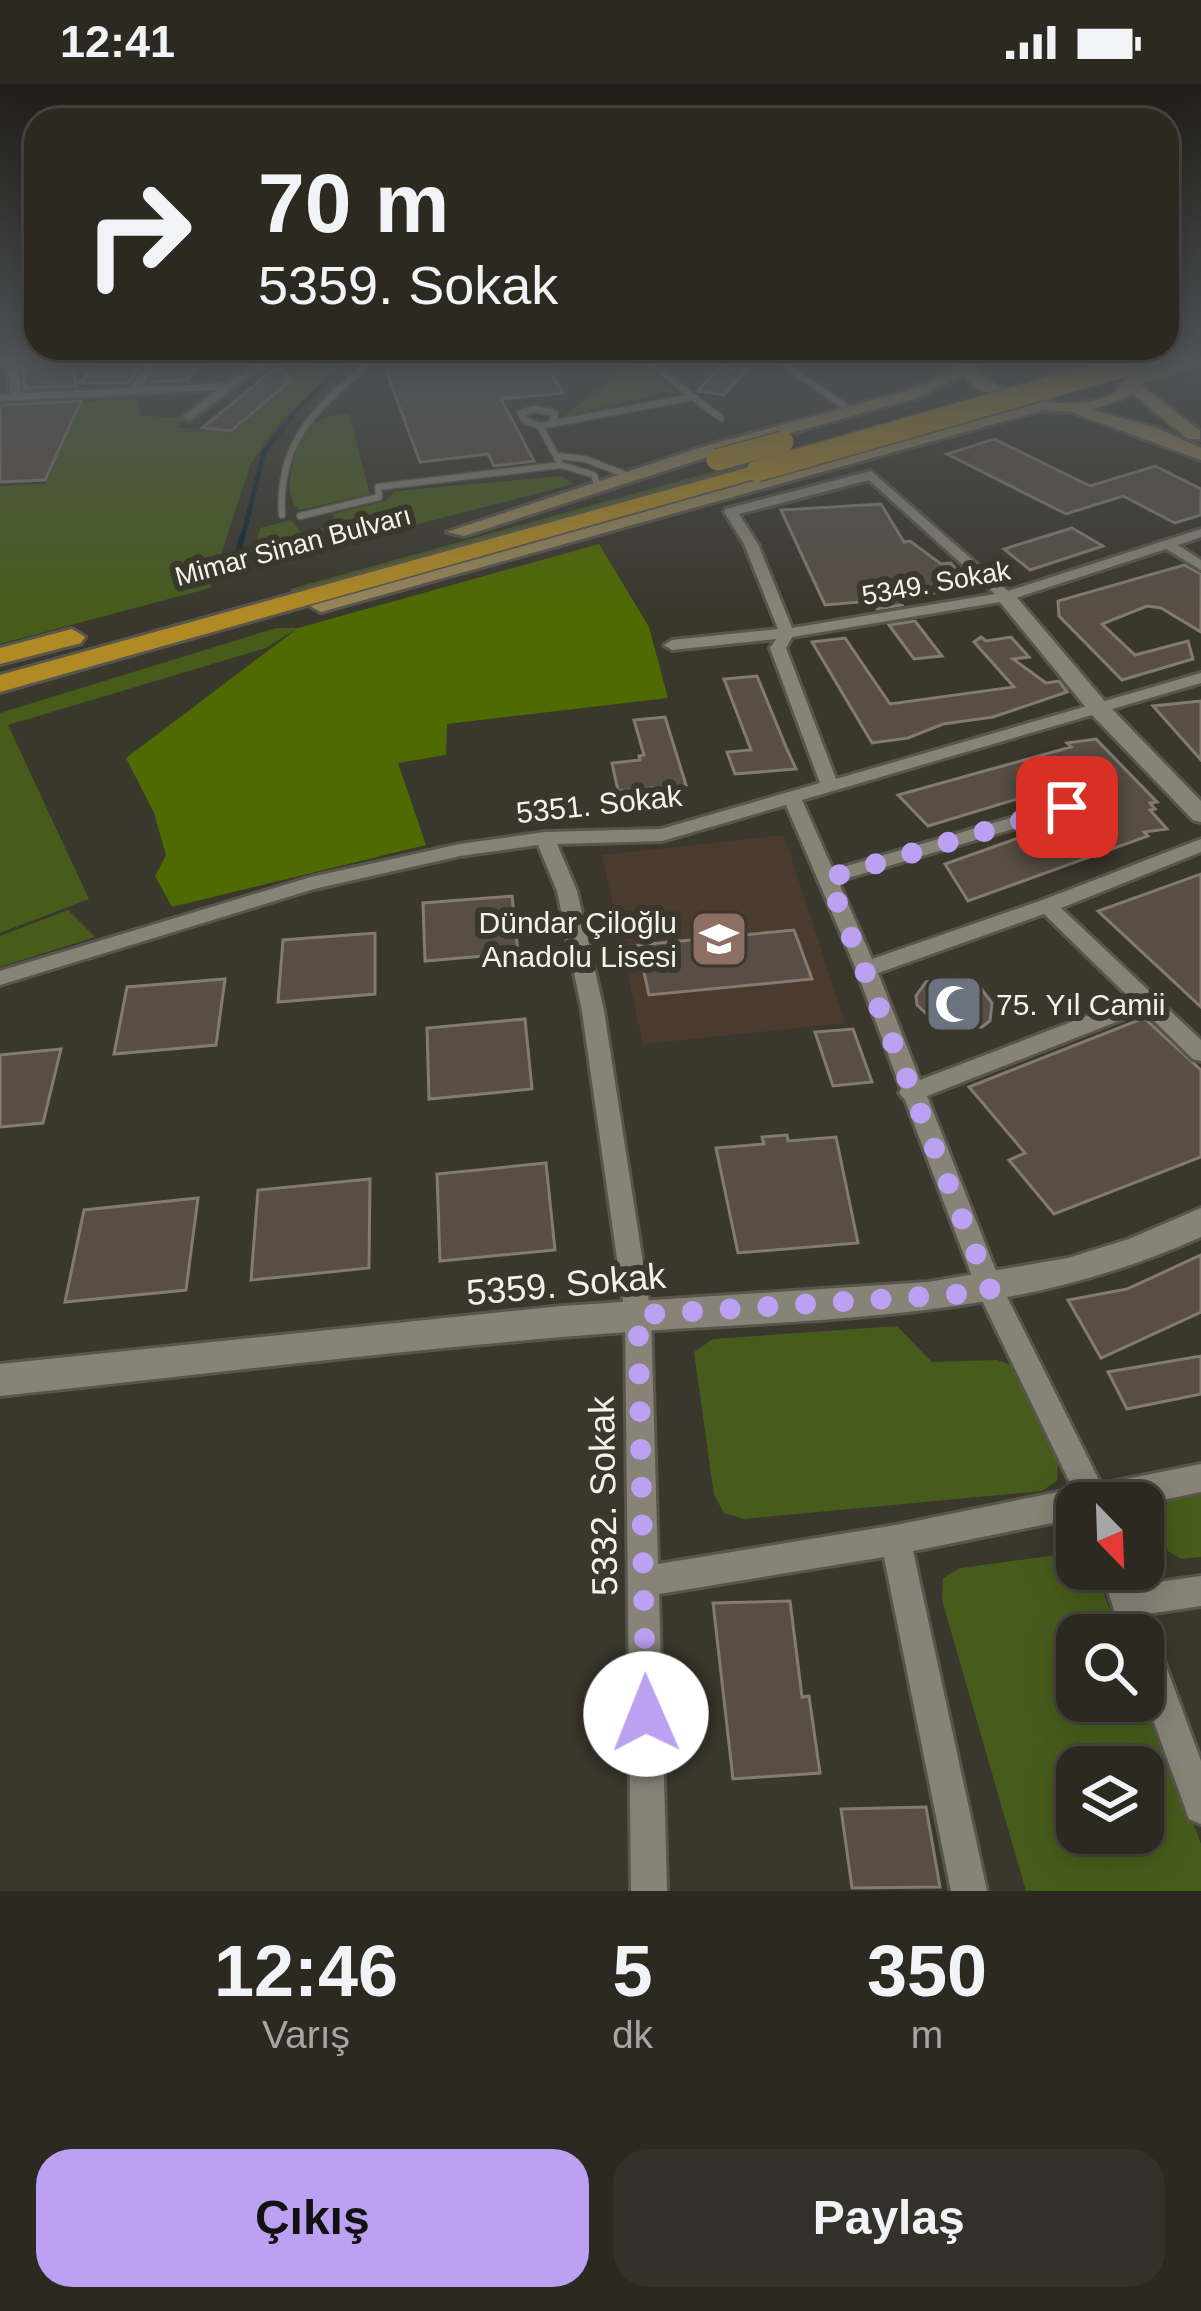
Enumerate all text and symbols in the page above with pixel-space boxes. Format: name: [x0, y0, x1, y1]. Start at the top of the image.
text: 12:41: [60, 16, 175, 67]
icon: right: [60, 156, 216, 312]
text: 70 m: [258, 156, 449, 250]
text: 5359. Sokak: [258, 255, 558, 315]
street label: Mimar Sinan Bulvarı: [172, 500, 414, 592]
street label: 5349. Sokak: [859, 555, 1013, 611]
pin: [1016, 756, 1118, 858]
icon: arrive: [1034, 774, 1100, 840]
street label: 5351. Sokak: [514, 779, 685, 829]
place label: Dündar Çiloğlu Anadolu Lisesi: [479, 906, 677, 973]
school or university icon: Dündar Çiloğlu Anadolu Lisesi: [688, 908, 750, 970]
mosque icon: 75. Yıl Camii: [923, 973, 985, 1035]
place label: 75. Yıl Camii: [996, 988, 1166, 1021]
street label: 5359. Sokak: [465, 1255, 668, 1313]
street label: 5332. Sokak: [581, 1395, 625, 1596]
north arrow: [1056, 1482, 1164, 1590]
map controls: [1056, 1482, 1164, 1854]
button: search: [1056, 1614, 1164, 1722]
position arrow: [583, 1651, 709, 1777]
button: layers: [1056, 1746, 1164, 1854]
text: 12:46: [214, 1931, 398, 2011]
text: 5: [612, 1931, 653, 2011]
text: 350: [867, 1931, 987, 2011]
text: Varış: [262, 2013, 350, 2056]
text: dk: [612, 2013, 653, 2056]
text: m: [911, 2013, 943, 2056]
button: Çıkış: [36, 2149, 589, 2287]
button: Paylaş: [613, 2149, 1165, 2287]

